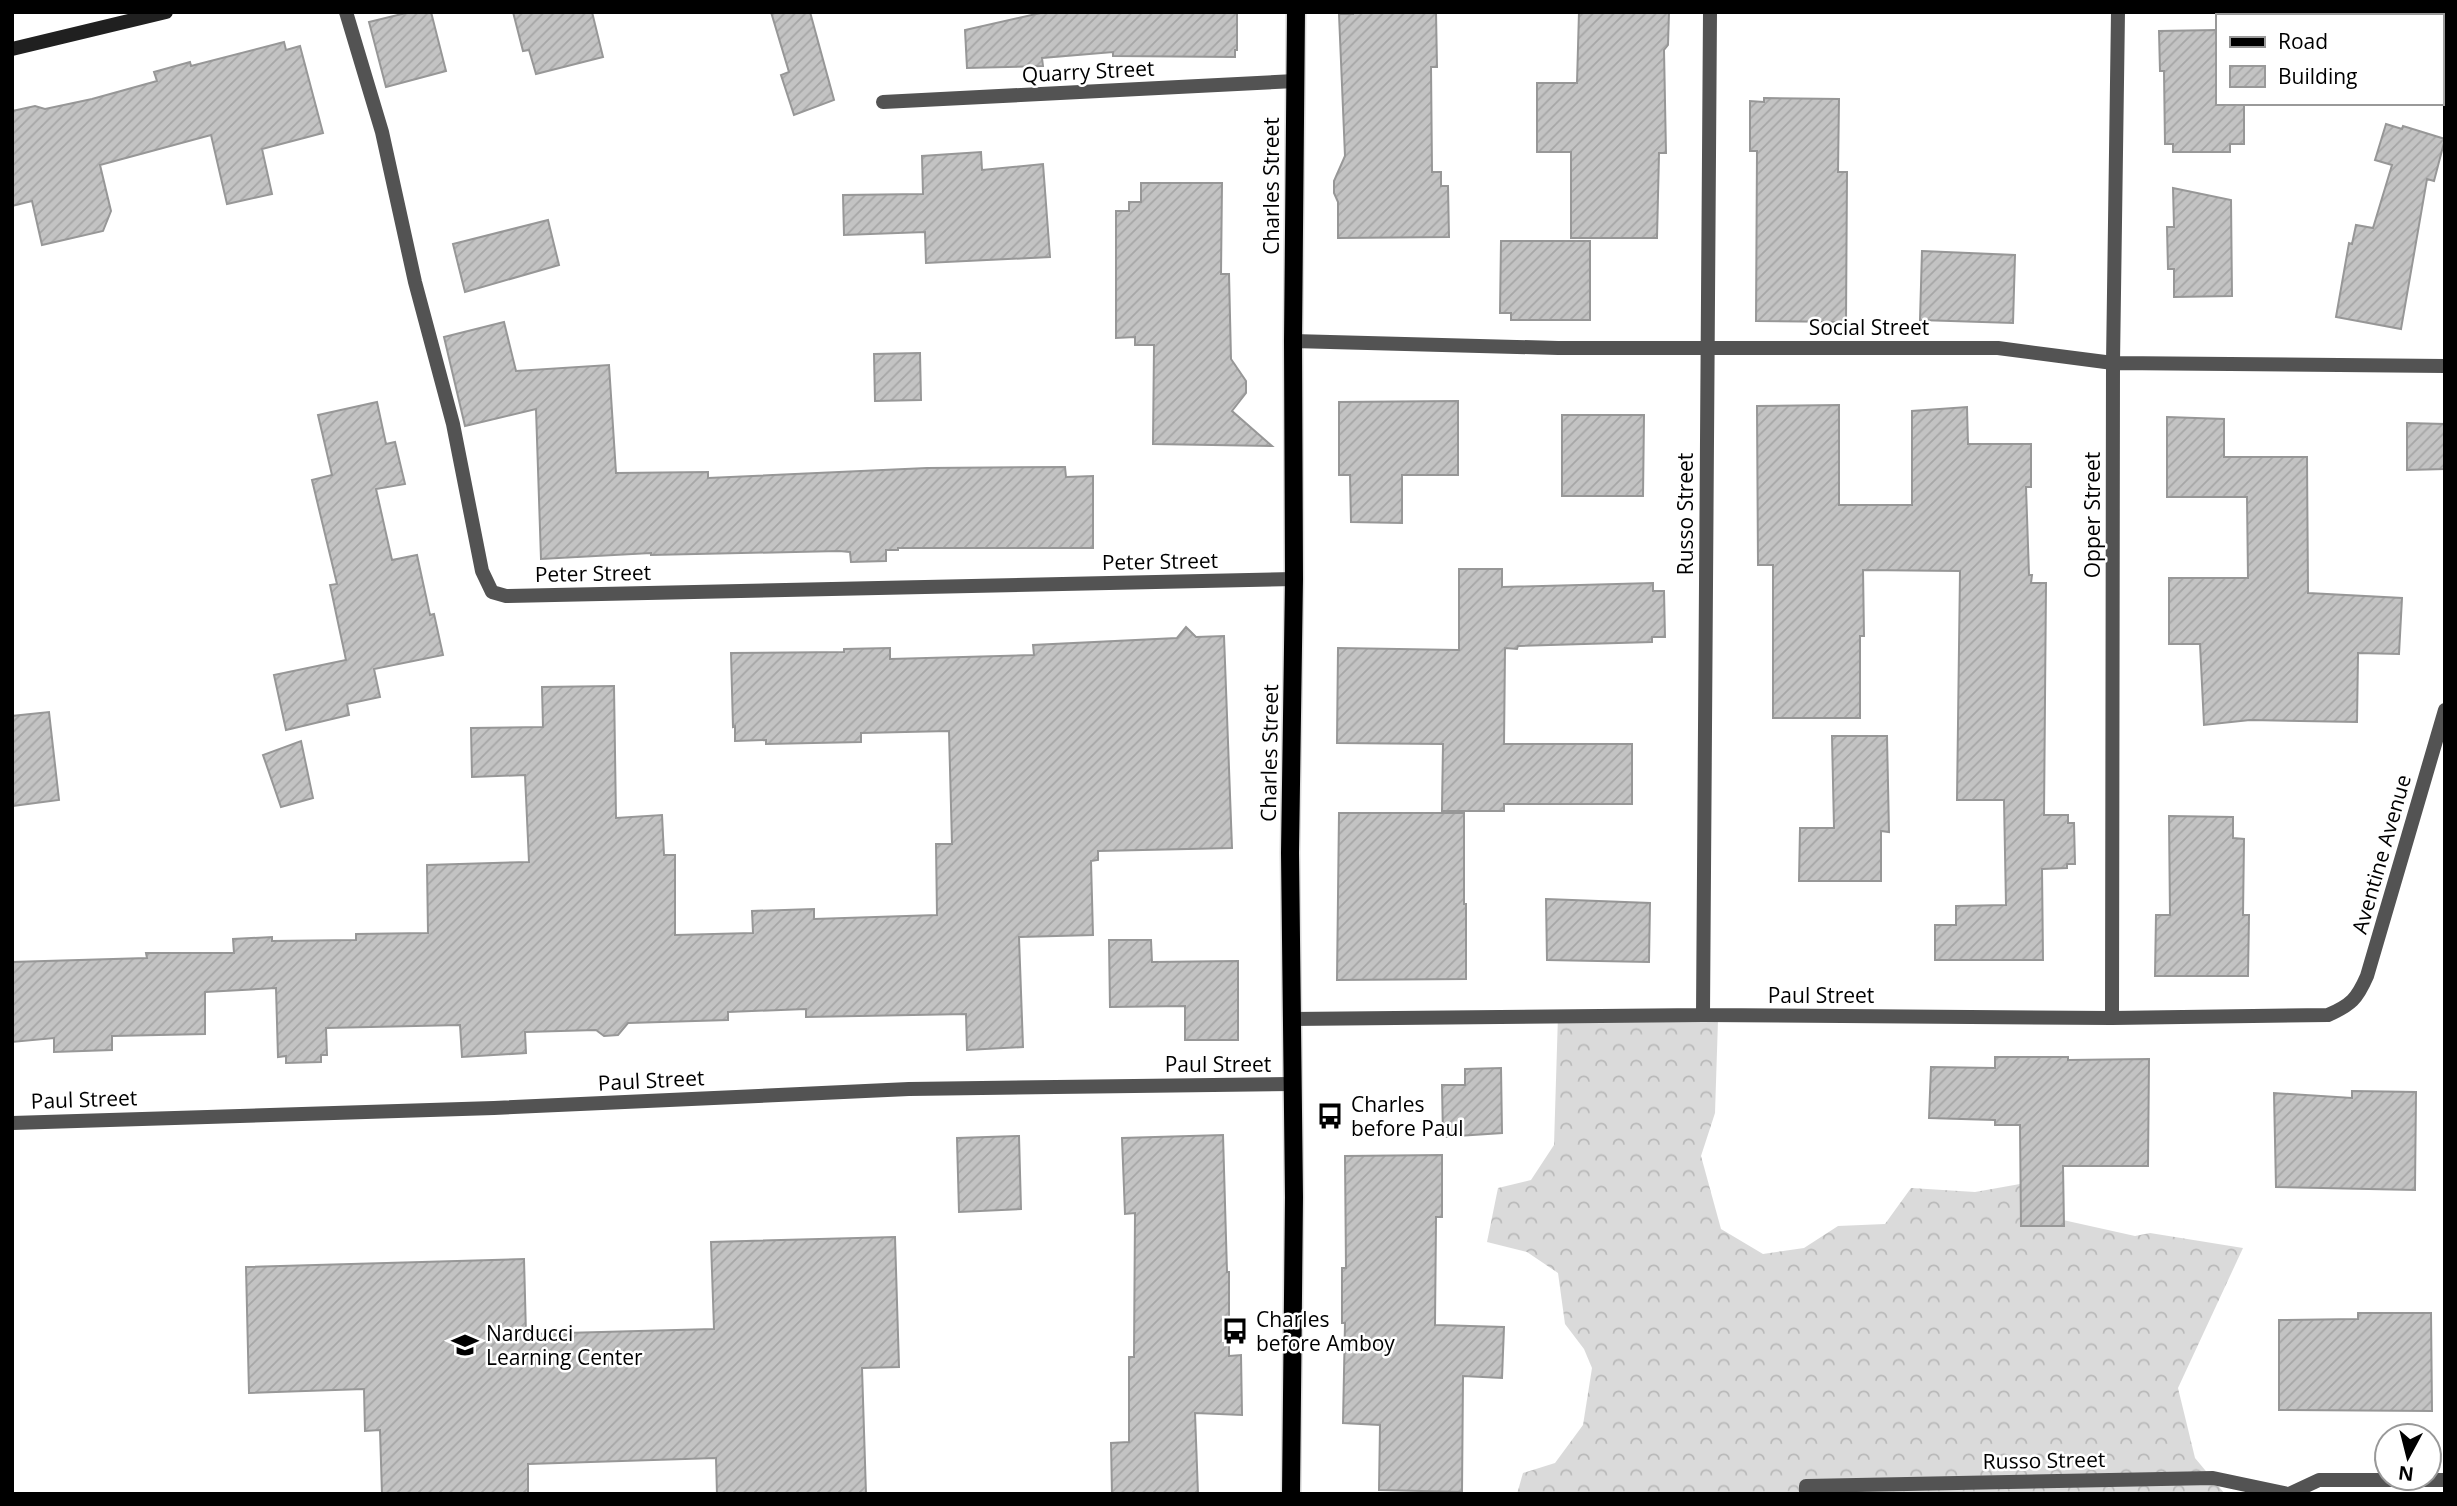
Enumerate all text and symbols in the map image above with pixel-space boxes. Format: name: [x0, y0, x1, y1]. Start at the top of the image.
legend: [2216, 14, 2443, 105]
text: Road: [2278, 27, 2328, 55]
street label: Quarry Street: [1021, 54, 1155, 88]
text: Building: [2278, 62, 2357, 90]
street label: Charles Street: [1257, 117, 1285, 255]
street label: Social Street: [1809, 313, 1929, 341]
street label: Opper Street: [2078, 452, 2106, 578]
street label: Russo Street: [1671, 453, 1699, 575]
street label: Peter Street: [1102, 546, 1218, 576]
street label: Peter Street: [535, 558, 651, 588]
street label: Charles Street: [1254, 684, 1284, 822]
street label: Aventine Avenue: [2345, 771, 2417, 937]
street label: Paul Street: [1768, 981, 1874, 1009]
street label: Paul Street: [1165, 1050, 1271, 1078]
street label: Paul Street: [597, 1063, 705, 1097]
street label: Paul Street: [30, 1083, 138, 1115]
place label: Charles before Paul: [1351, 1090, 1464, 1142]
bus stop icon: Charles before Paul: [1315, 1101, 1345, 1131]
place label: Charles before Amboy: [1256, 1305, 1395, 1357]
bus stop icon: Charles before Amboy: [1220, 1316, 1250, 1346]
place label: Narducci Learning Center: [486, 1319, 643, 1371]
school or university icon: Narducci Learning Center: [450, 1330, 480, 1360]
north arrow: [2373, 1422, 2443, 1492]
street label: Russo Street: [1982, 1445, 2106, 1475]
text: N: [2397, 1460, 2415, 1488]

